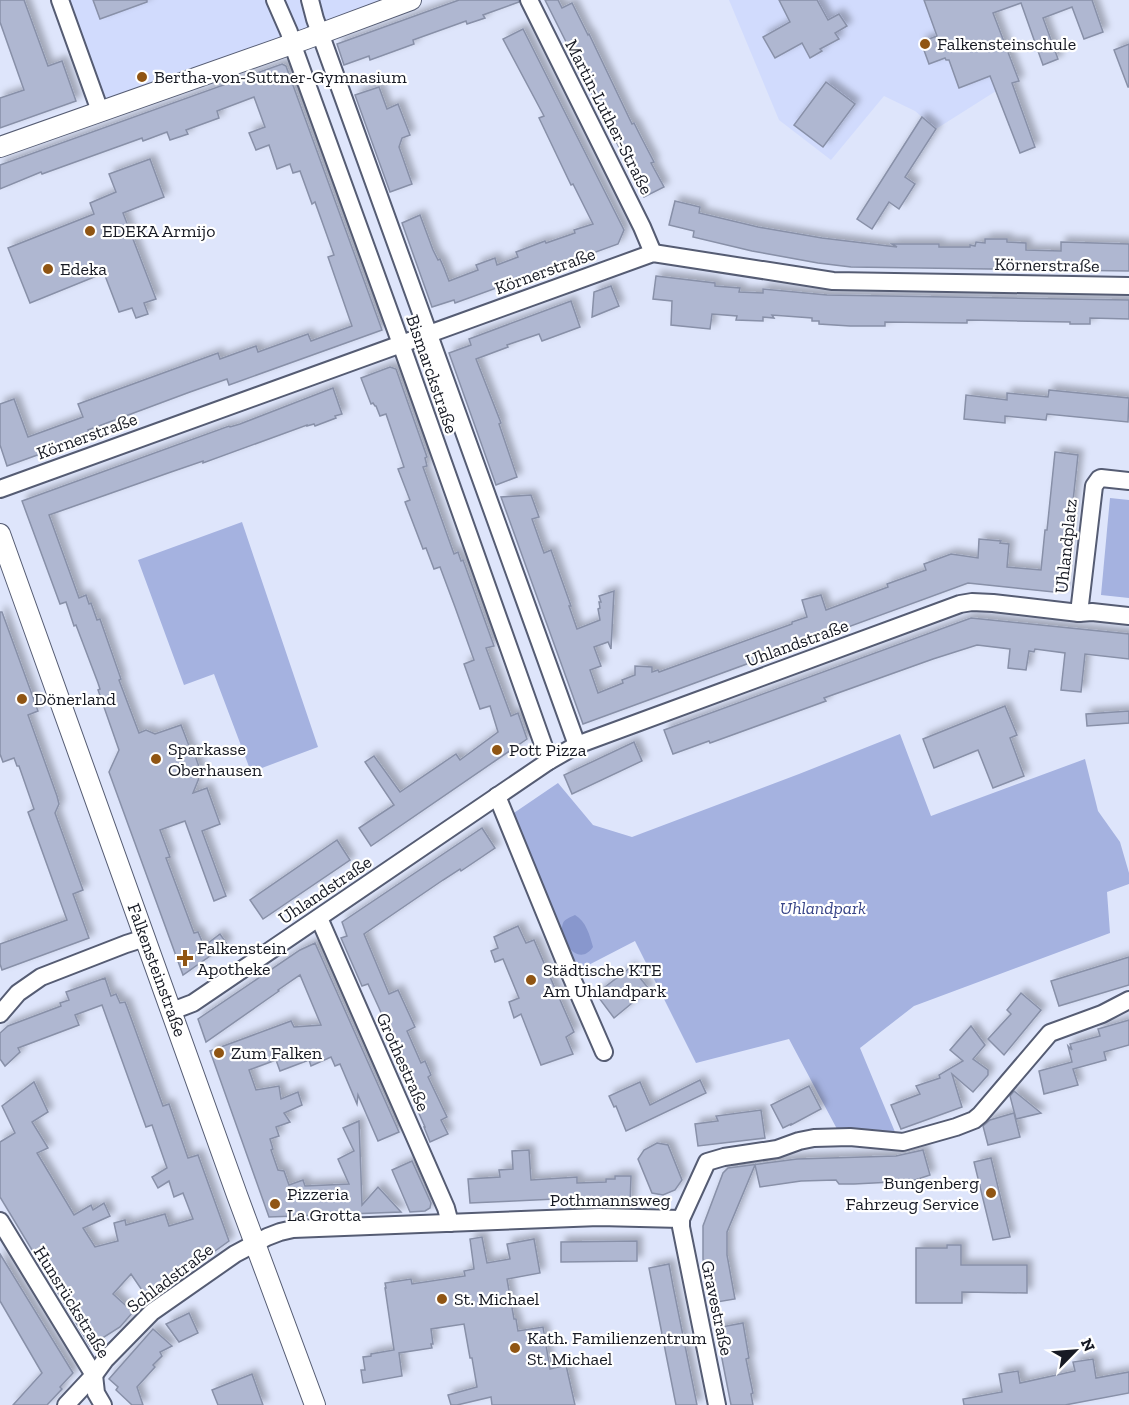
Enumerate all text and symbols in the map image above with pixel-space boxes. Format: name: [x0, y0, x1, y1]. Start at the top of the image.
place label: Falkensteinschule: [937, 33, 1076, 55]
street label: Martin-Luther-Straße: [560, 36, 658, 198]
marker: Falkensteinschule: [918, 37, 932, 51]
place label: Bertha-von-Suttner-Gymnasium: [154, 66, 407, 88]
marker: Bertha-von-Suttner-Gymnasium: [135, 70, 149, 84]
place label: EDEKA Armijo: [102, 220, 215, 242]
marker: EDEKA Armijo: [83, 224, 97, 238]
street label: Körnerstraße: [492, 243, 598, 299]
street label: Körnerstraße: [994, 253, 1100, 277]
place label: Edeka: [60, 258, 107, 280]
marker: Edeka: [41, 262, 55, 276]
street label: Bismarckstraße: [401, 312, 463, 436]
street label: Körnerstraße: [34, 408, 140, 464]
street label: Uhlandplatz: [1050, 498, 1082, 594]
street label: Uhlandstraße: [743, 614, 851, 672]
place label: Dönerland: [34, 688, 116, 710]
marker: Dönerland: [15, 692, 29, 706]
place label: Sparkasse Oberhausen: [168, 738, 263, 781]
place label: Pott Pizza: [509, 739, 587, 761]
marker: Pott Pizza: [490, 743, 504, 757]
marker: Sparkasse Oberhausen: [149, 752, 163, 766]
street label: Uhlandstraße: [274, 851, 376, 929]
park label: Uhlandpark: [780, 897, 866, 919]
street label: Falkensteinstraße: [123, 900, 191, 1040]
place label: Falkenstein Apotheke: [197, 937, 287, 980]
marker: Falkenstein Apotheke: [178, 951, 192, 965]
place label: Städtische KTE Am Uhlandpark: [543, 959, 667, 1002]
marker: Städtische KTE Am Uhlandpark: [524, 973, 538, 987]
street label: Grothestraße: [372, 1009, 434, 1115]
place label: Zum Falken: [231, 1042, 323, 1064]
marker: Zum Falken: [212, 1046, 226, 1060]
place label: Bungenberg Fahrzeug Service: [845, 1172, 979, 1215]
place label: Pizzeria La Grotta: [287, 1183, 361, 1226]
marker: Bungenberg Fahrzeug Service: [984, 1186, 998, 1200]
street label: Pothmannsweg: [550, 1189, 670, 1211]
marker: Pizzeria La Grotta: [268, 1197, 282, 1211]
street label: Schladstraße: [122, 1238, 218, 1318]
street label: Hunsrückstraße: [29, 1242, 115, 1362]
street label: Gravestraße: [696, 1258, 738, 1358]
place label: St. Michael: [454, 1288, 540, 1310]
marker: St. Michael: [435, 1292, 449, 1306]
north arrow: [1045, 1321, 1105, 1381]
place label: Kath. Familienzentrum St. Michael: [527, 1327, 707, 1370]
text: N: [1077, 1335, 1099, 1354]
marker: Kath. Familienzentrum St. Michael: [508, 1341, 522, 1355]

